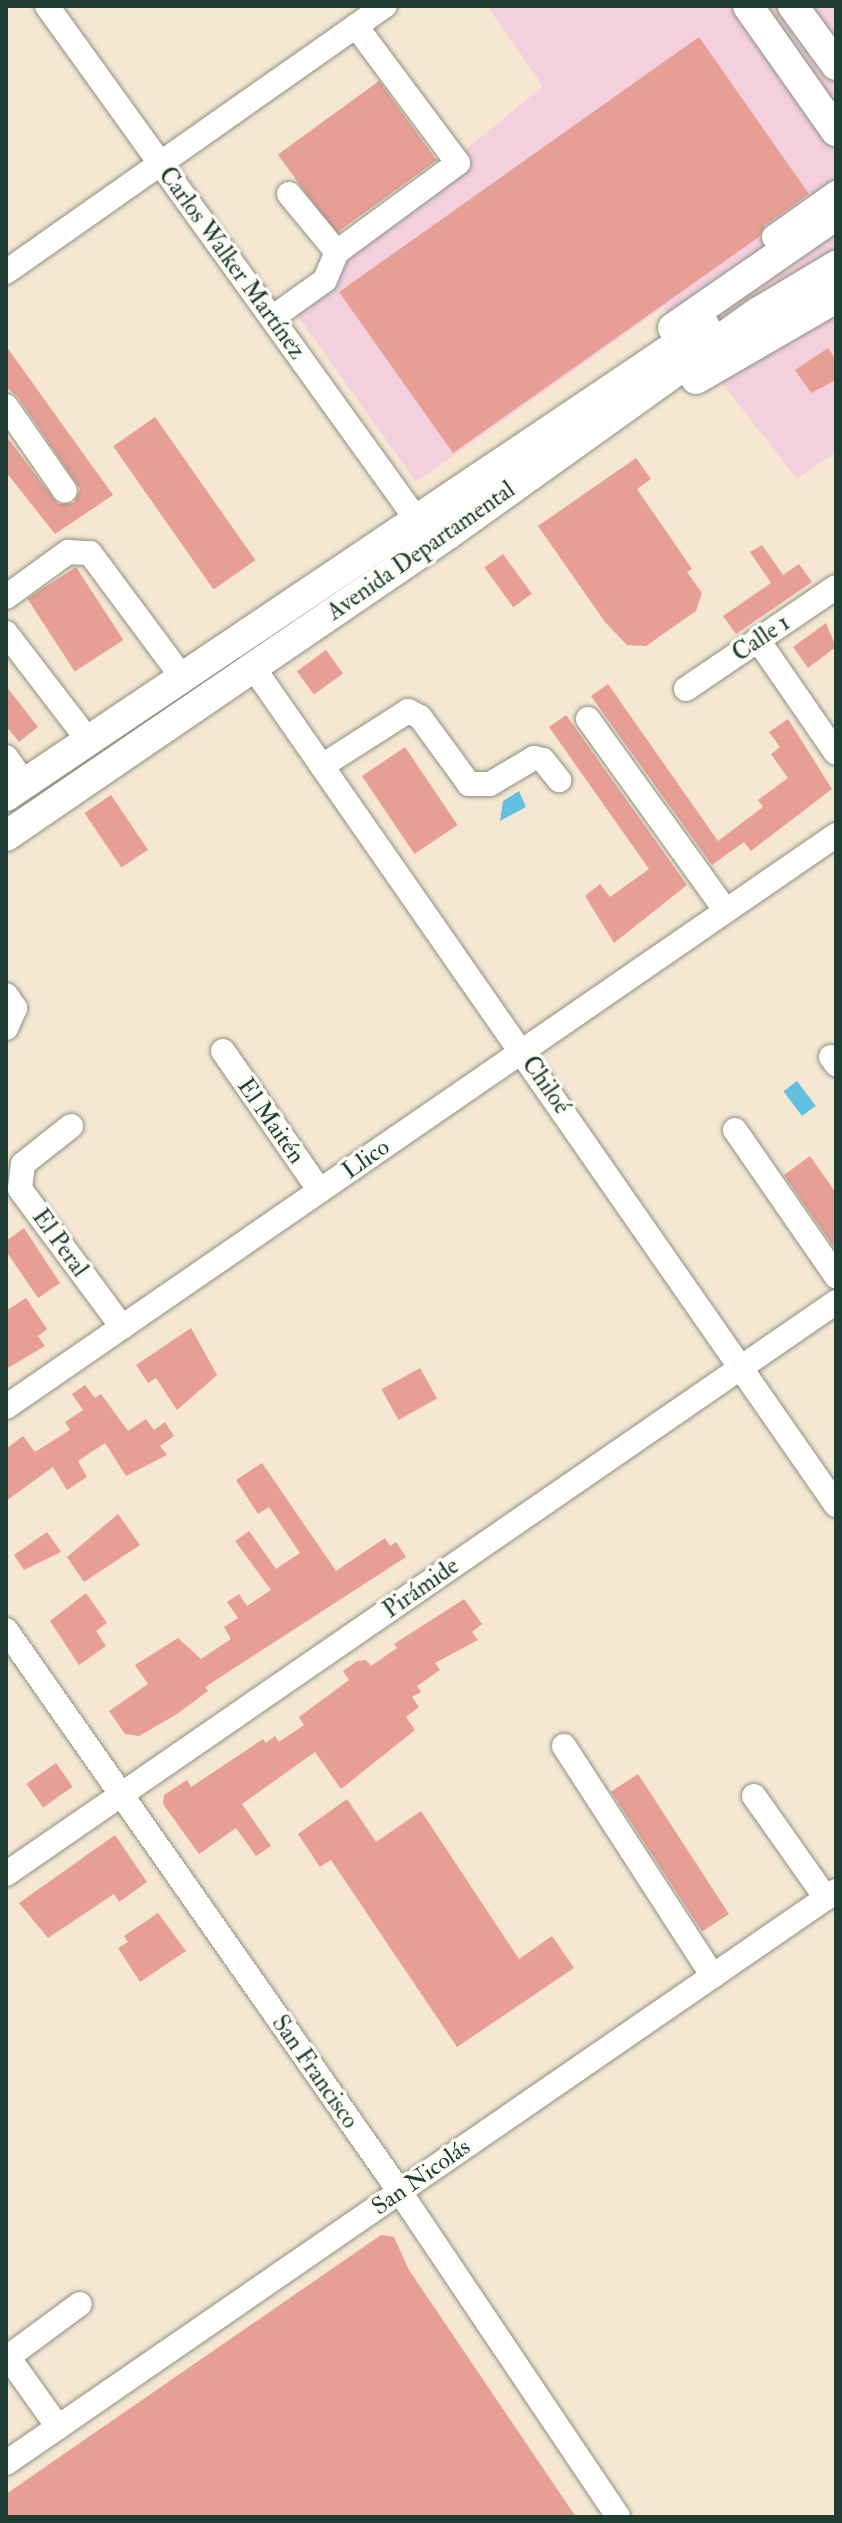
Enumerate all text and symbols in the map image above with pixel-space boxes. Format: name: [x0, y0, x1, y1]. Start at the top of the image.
street label: Carlos Walker Martínez: [153, 161, 311, 365]
street label: Avenida Departamental: [321, 475, 521, 627]
street label: Calle 1: [727, 608, 795, 668]
street label: Chiloé: [516, 1050, 576, 1120]
street label: El Maitén: [231, 1073, 311, 1169]
street label: Llico: [337, 1133, 395, 1185]
street label: El Peral: [26, 1203, 94, 1283]
street label: Pirámide: [378, 1552, 464, 1624]
street label: San Francisco: [265, 2010, 365, 2134]
street label: San Nicolás: [366, 2133, 476, 2221]

